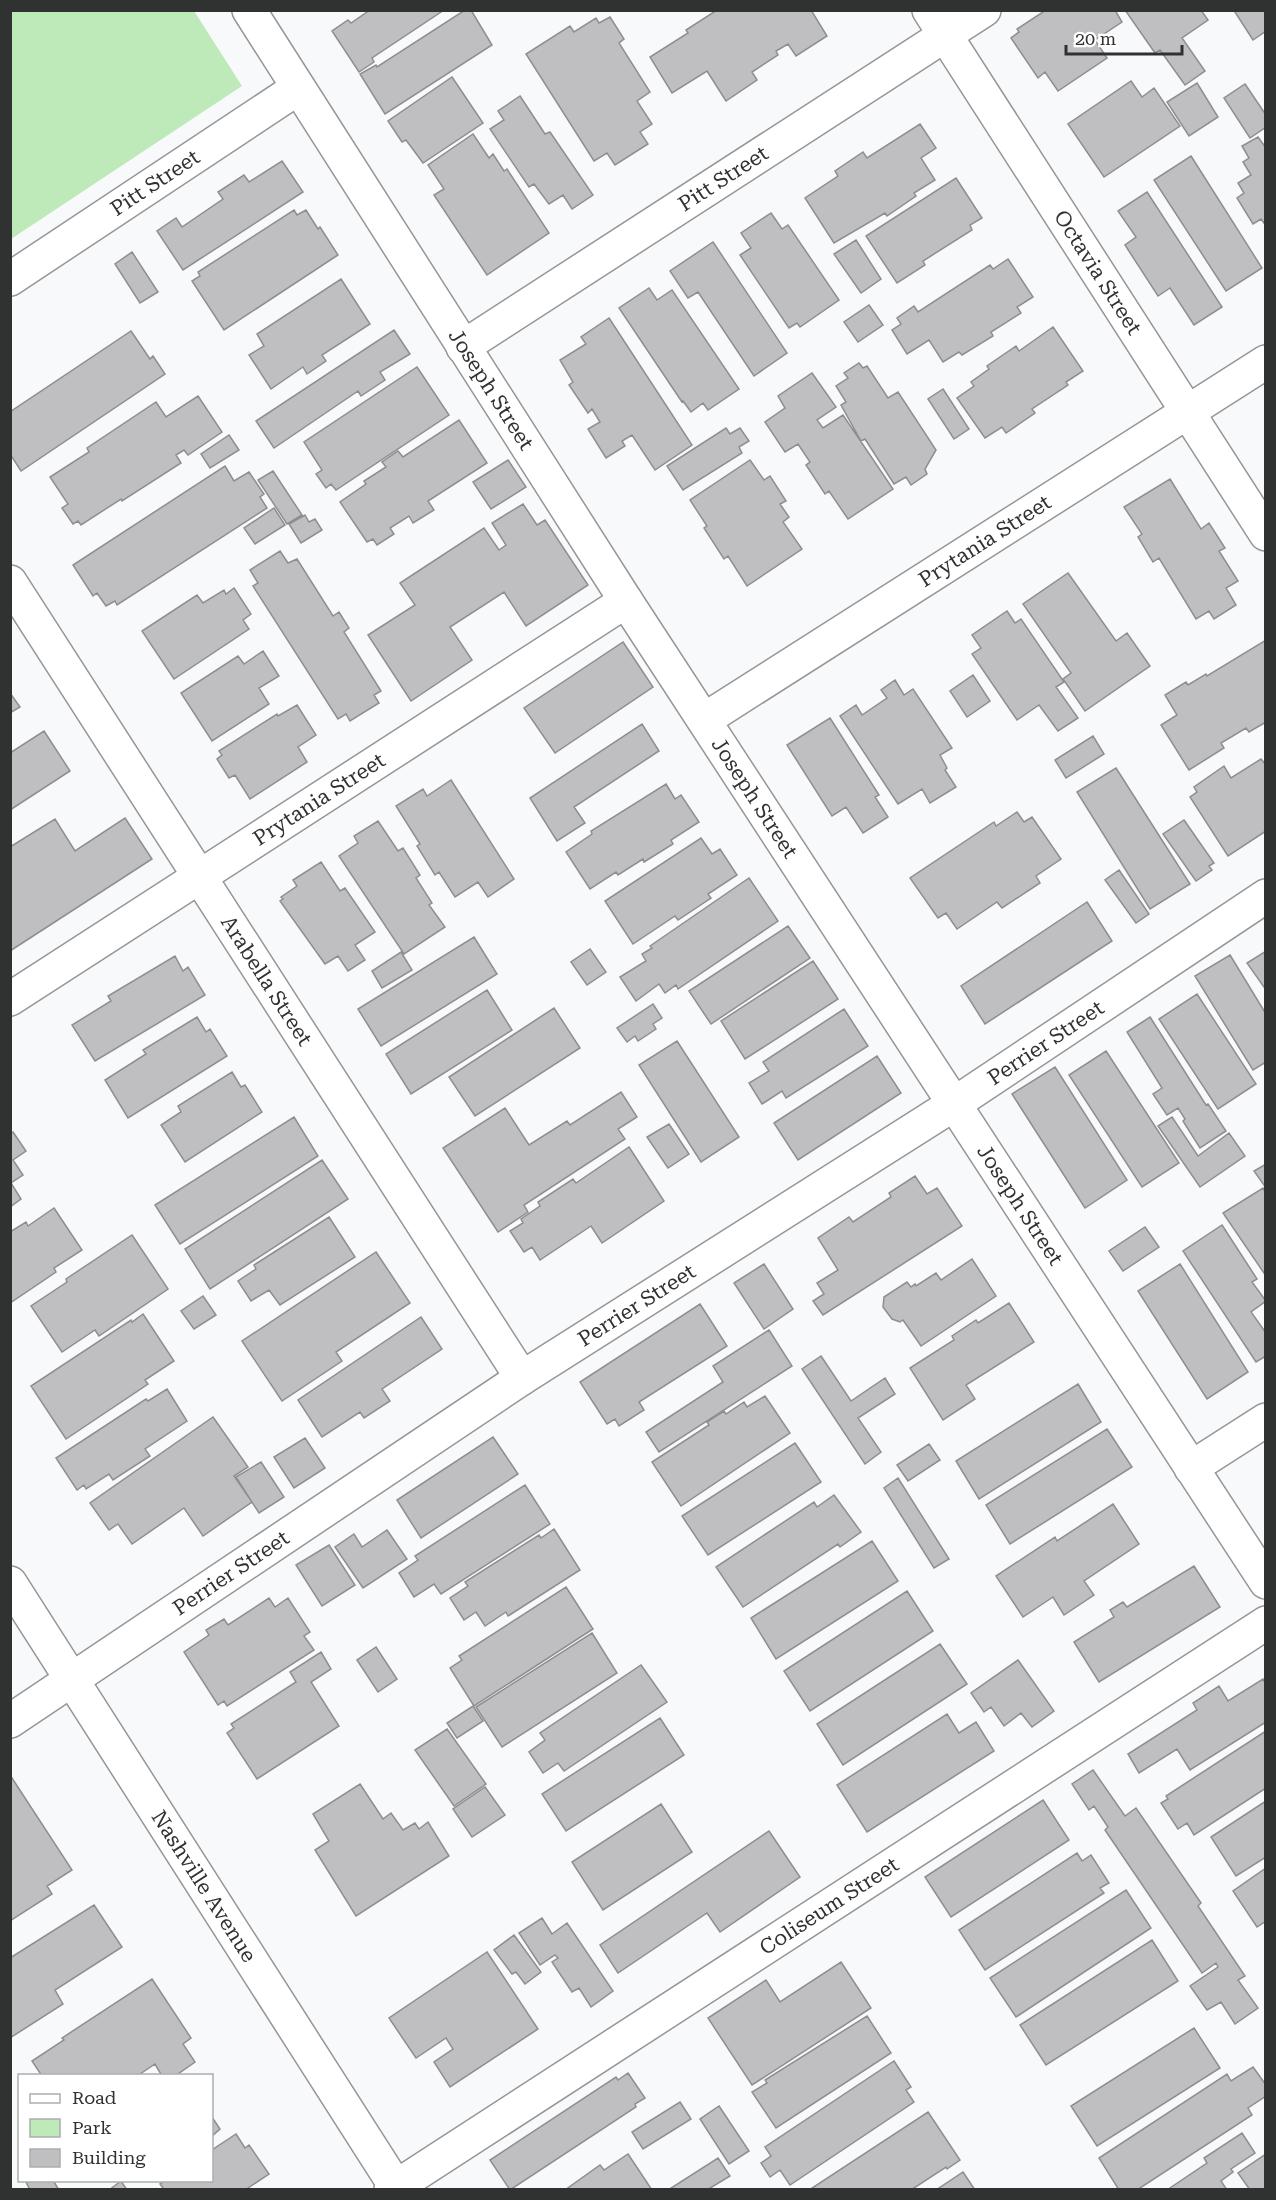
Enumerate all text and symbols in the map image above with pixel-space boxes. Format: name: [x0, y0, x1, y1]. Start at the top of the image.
scale bar: [1066, 18, 1182, 56]
text: 20 m: [1075, 28, 1116, 49]
street label: Pitt Street: [674, 141, 773, 216]
street label: Pitt Street: [106, 145, 204, 221]
street label: Octavia Street: [1049, 206, 1147, 339]
street label: Joseph Street: [444, 324, 539, 454]
street label: Prytania Street: [914, 490, 1056, 592]
street label: Joseph Street: [706, 733, 802, 863]
street label: Prytania Street: [249, 748, 390, 851]
street label: Arabella Street: [216, 911, 317, 1050]
street label: Perrier Street: [983, 996, 1108, 1090]
street label: Joseph Street: [972, 1140, 1068, 1270]
street label: Perrier Street: [573, 1259, 700, 1351]
street label: Perrier Street: [169, 1526, 294, 1620]
street label: Nashville Avenue: [147, 1806, 261, 1967]
street label: Coliseum Street: [755, 1852, 903, 1960]
legend: [18, 2074, 213, 2182]
text: Road: [72, 2087, 117, 2108]
text: Park: [72, 2117, 112, 2138]
text: Building: [72, 2147, 146, 2168]

